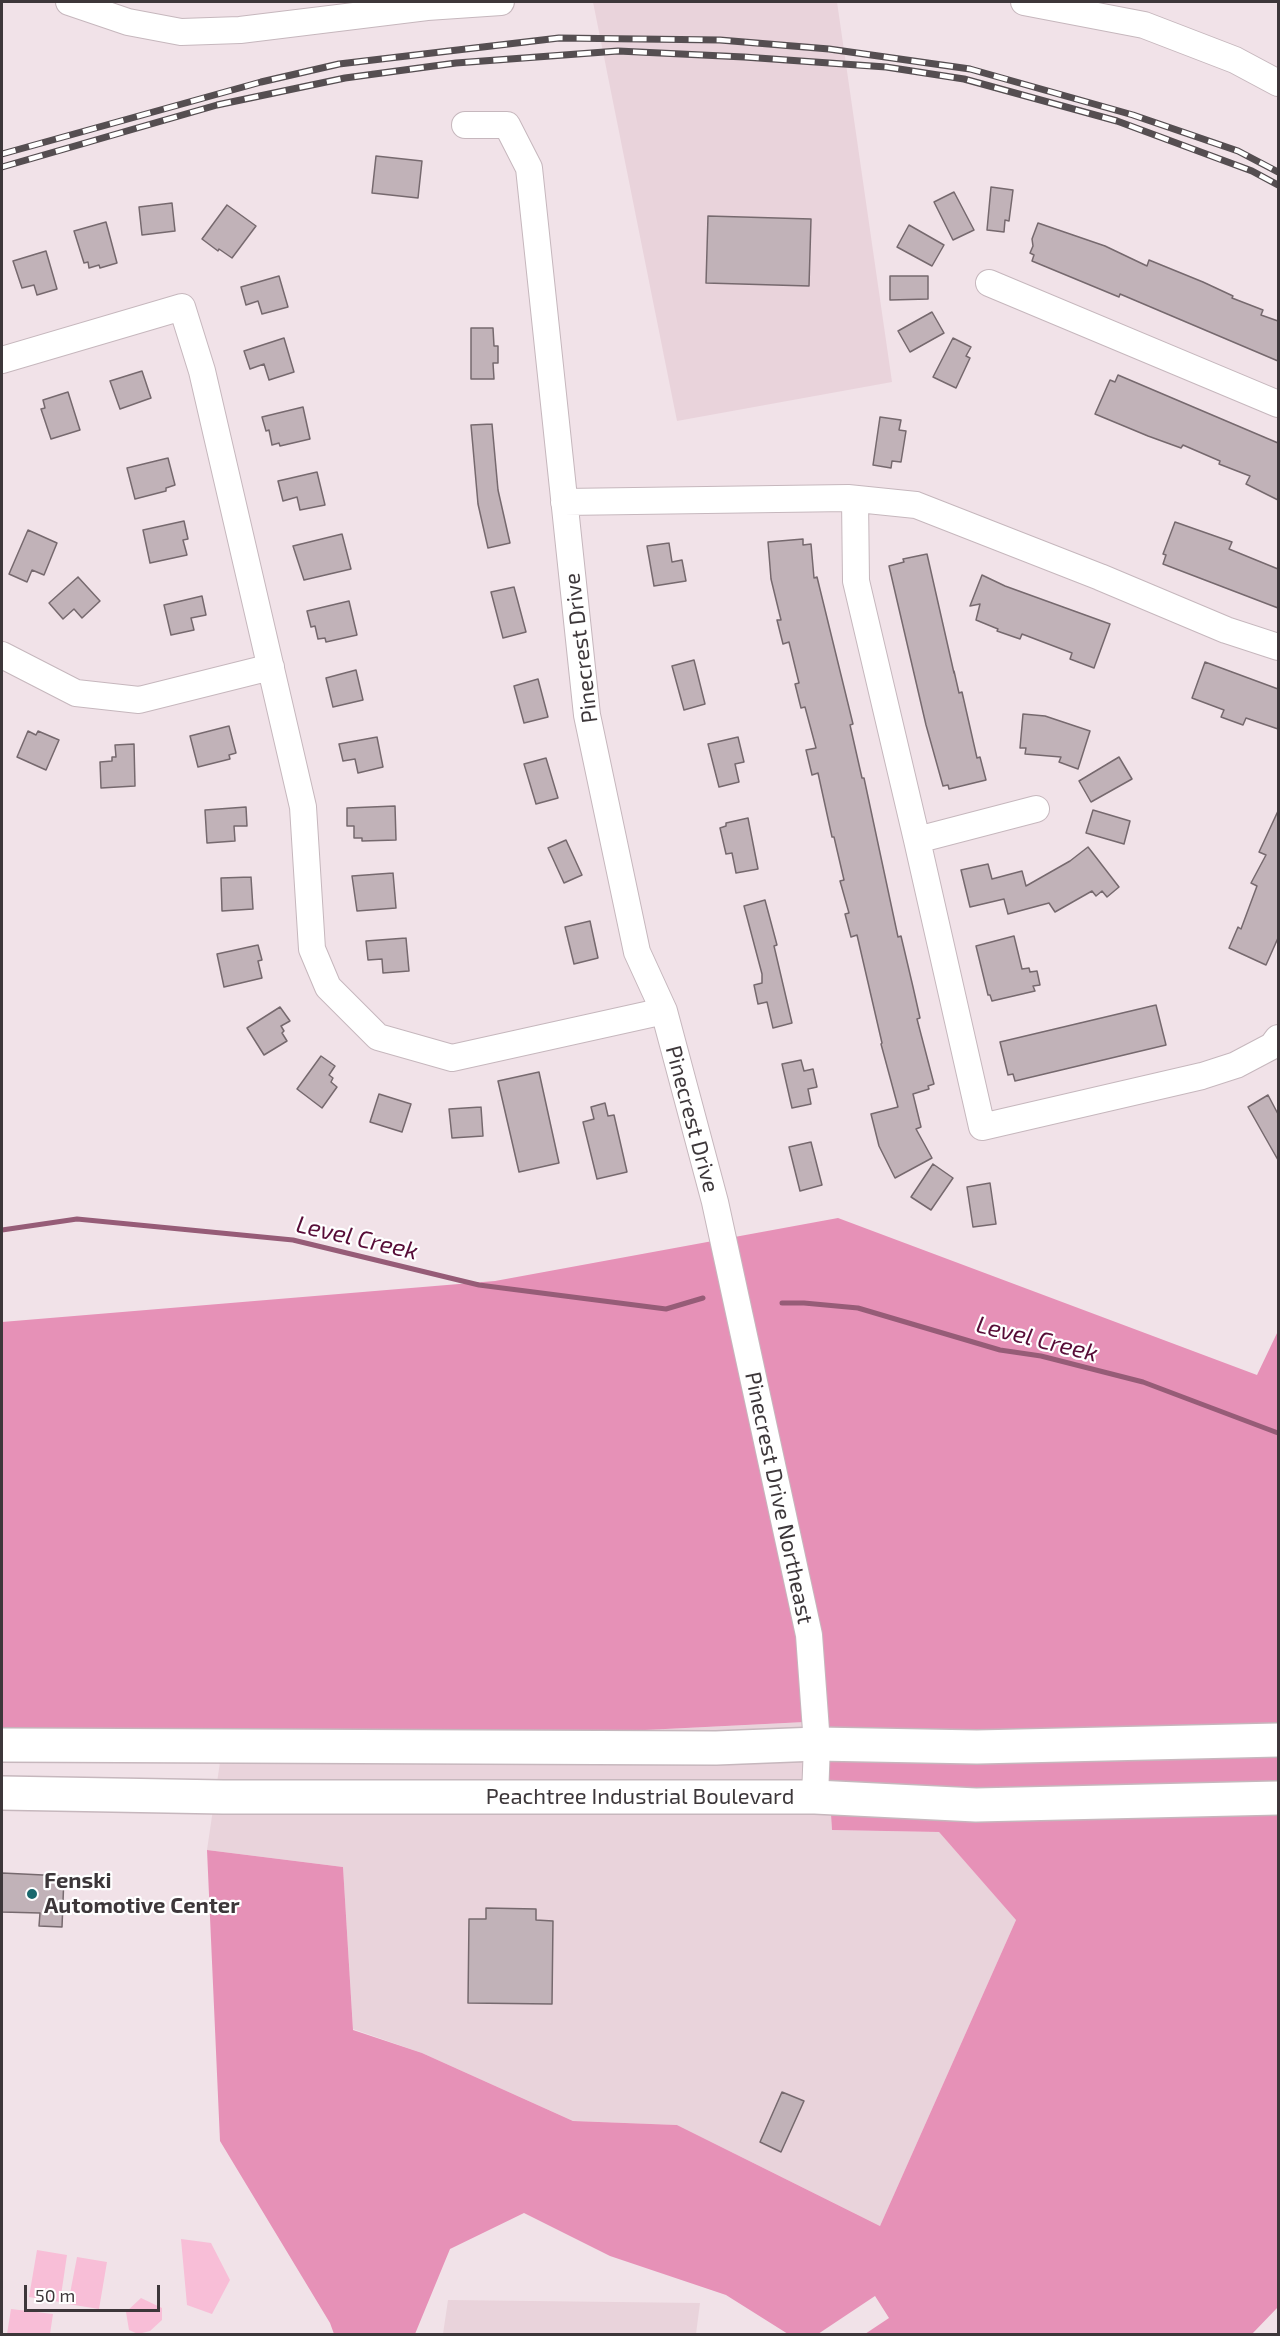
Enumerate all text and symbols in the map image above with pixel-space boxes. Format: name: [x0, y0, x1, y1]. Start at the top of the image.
street label: Pinecrest Drive: [559, 572, 603, 724]
street label: Pinecrest Drive: [660, 1043, 724, 1195]
water label: Level Creek: [293, 1210, 421, 1266]
water label: Level Creek: [973, 1310, 1101, 1368]
street label: Pinecrest Drive Northeast: [739, 1369, 819, 1627]
street label: Peachtree Industrial Boulevard: [486, 1784, 794, 1810]
place label: Fenski Automotive Center: [44, 1868, 240, 1920]
marker: Fenski Automotive Center: [25, 1887, 39, 1901]
scale bar: [27, 2273, 164, 2311]
text: 50 m: [35, 2284, 75, 2306]

